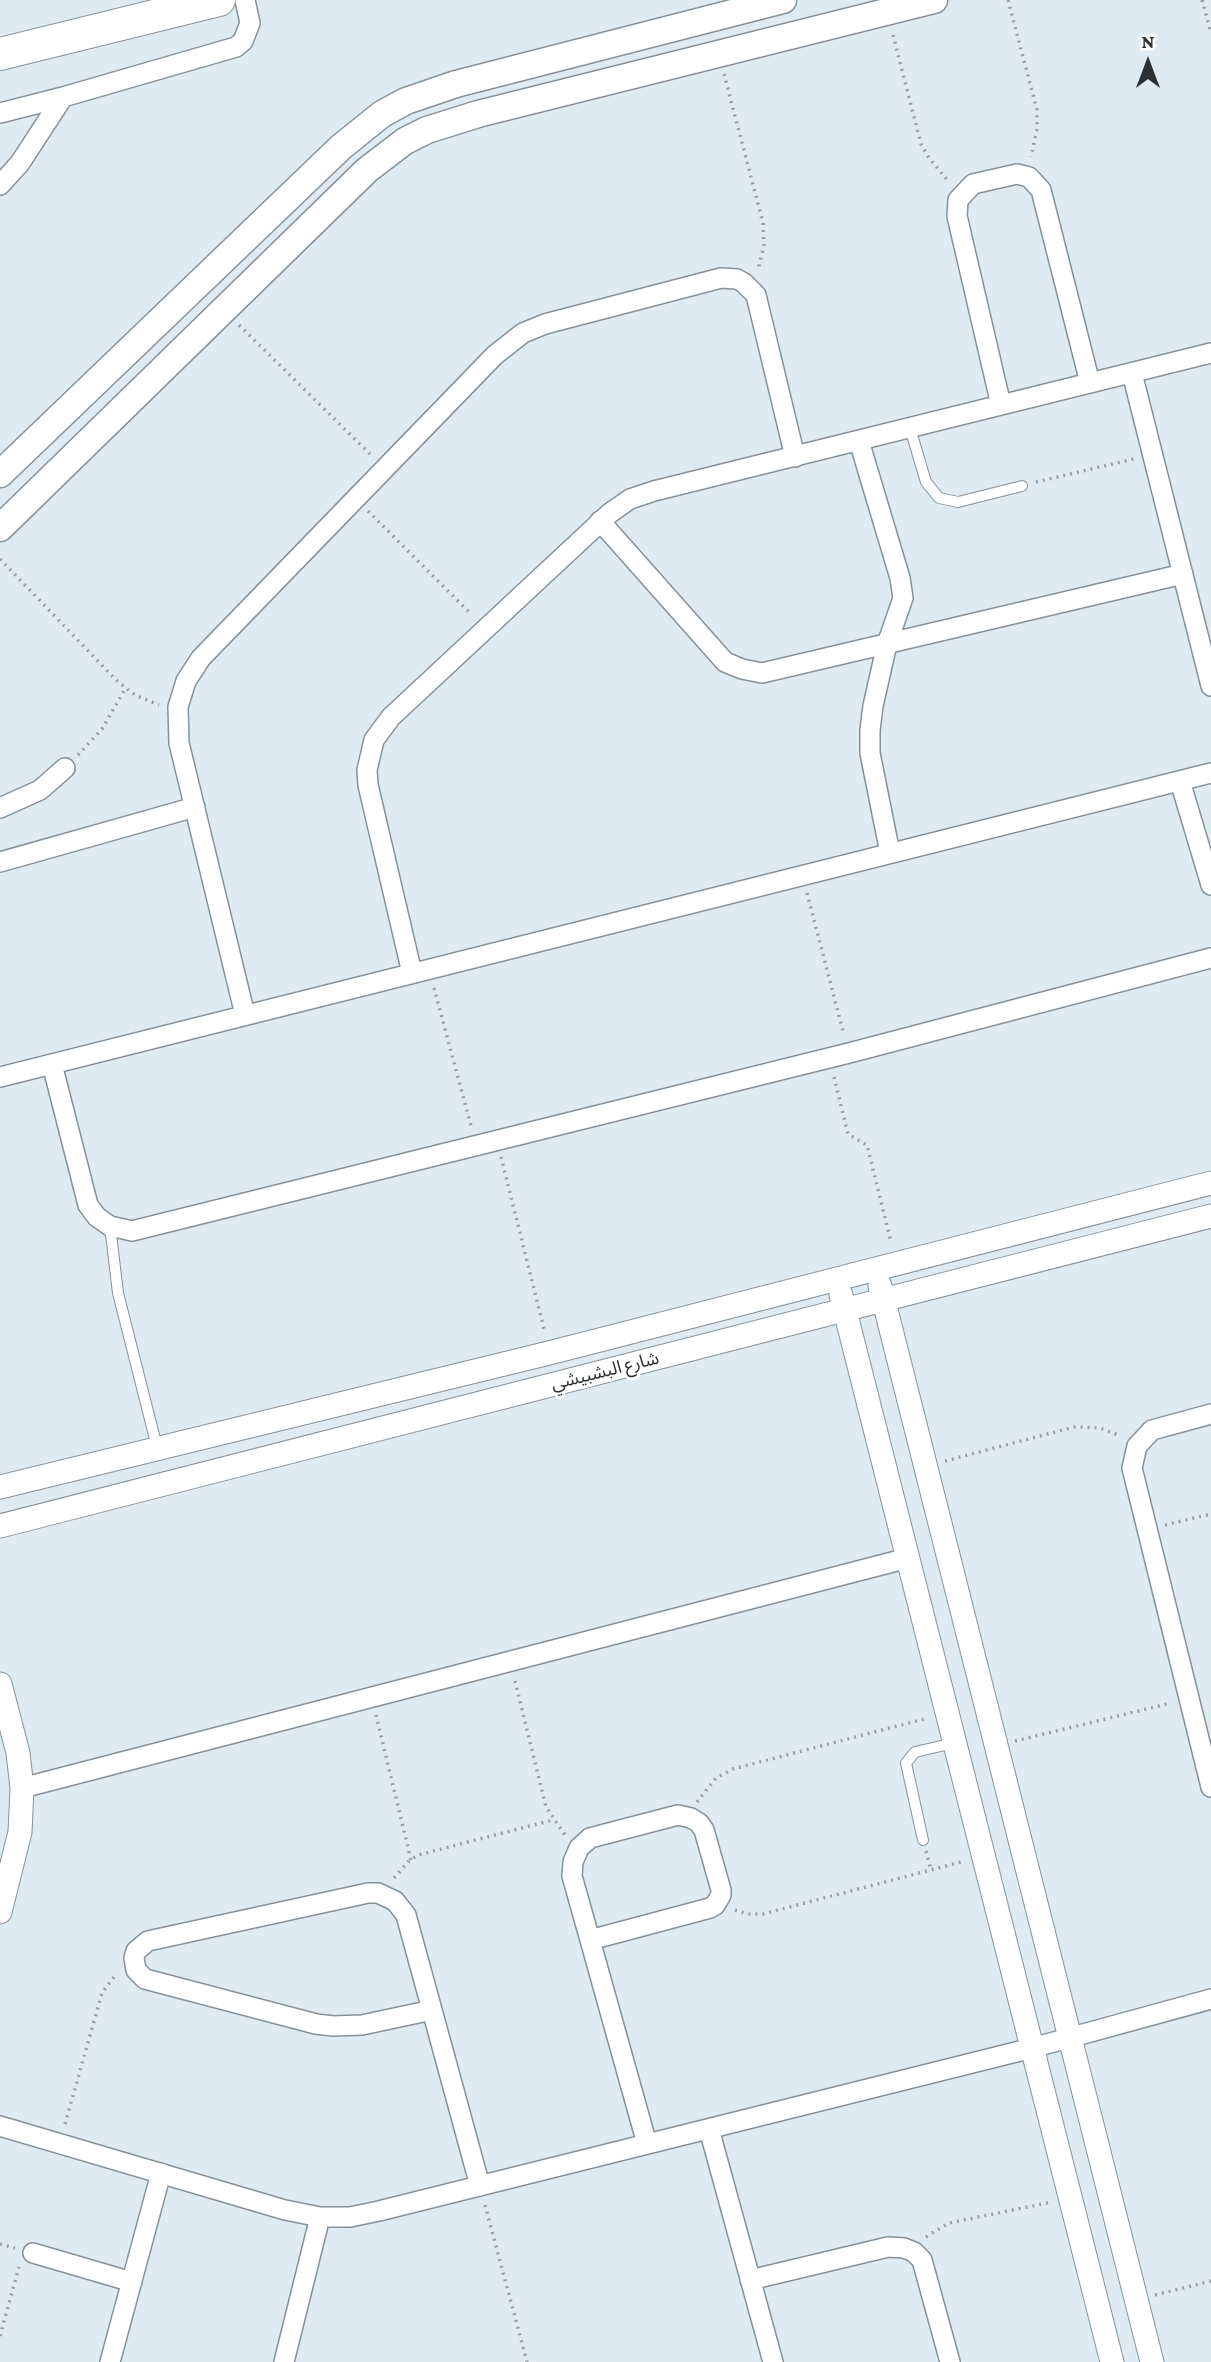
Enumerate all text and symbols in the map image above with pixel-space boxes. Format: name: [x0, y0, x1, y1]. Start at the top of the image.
north arrow: [1113, 28, 1183, 98]
text: N: [1142, 31, 1154, 52]
street label: شارع البشبيشي: [549, 1347, 661, 1395]

